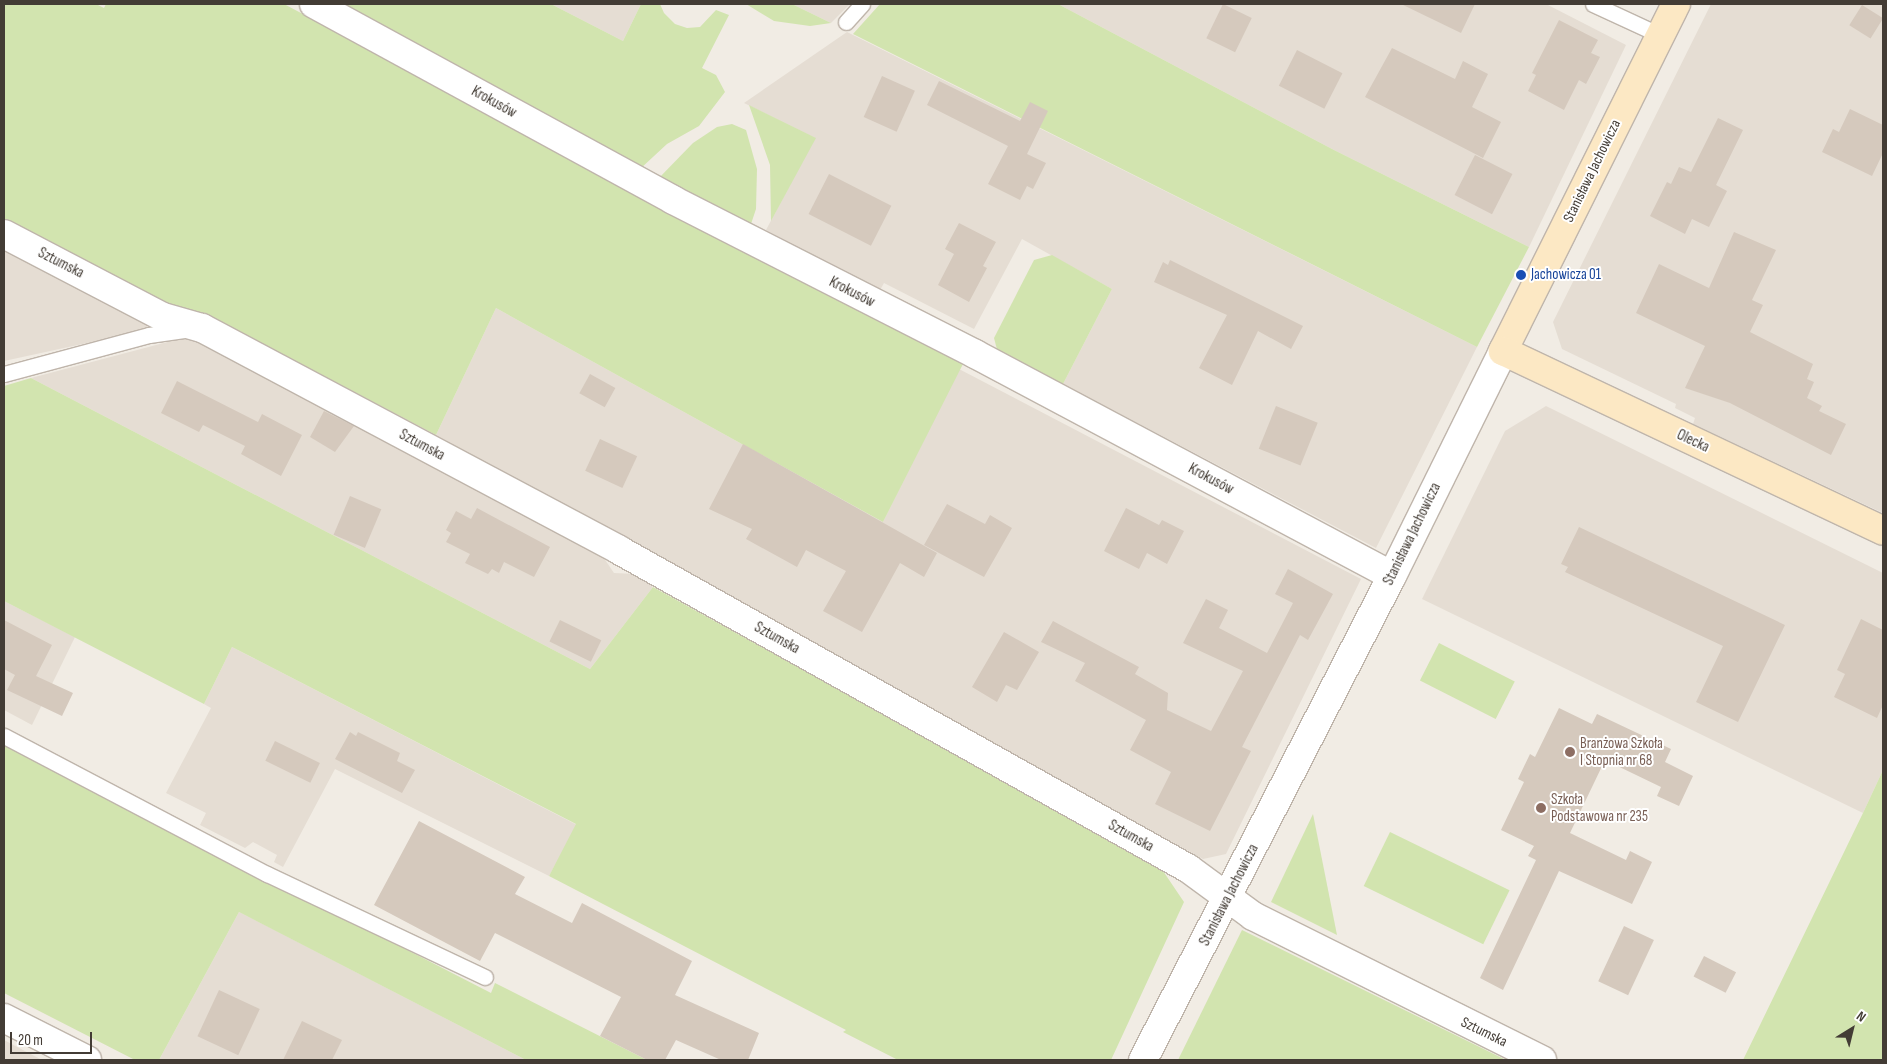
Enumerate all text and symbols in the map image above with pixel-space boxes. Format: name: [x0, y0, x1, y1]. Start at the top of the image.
street label: Krokusów: [468, 82, 520, 122]
street label: Stanisława Jachowicza: [1559, 117, 1625, 225]
street label: Sztumska: [35, 244, 87, 282]
place label: Jachowicza 01: [1531, 266, 1601, 284]
marker: Jachowicza 01: [1515, 269, 1527, 281]
street label: Krokusów: [826, 273, 878, 311]
street label: Sztumska: [396, 426, 448, 464]
street label: Olecka: [1674, 426, 1712, 456]
street label: Krokusów: [1185, 460, 1237, 498]
street label: Stanisława Jachowicza: [1379, 480, 1445, 588]
street label: Sztumska: [751, 618, 803, 658]
place label: Branżowa Szkoła I Stopnia nr 68: [1580, 734, 1663, 769]
marker: Branżowa Szkoła I Stopnia nr 68: [1564, 746, 1576, 758]
place label: Szkoła Podstawowa nr 235: [1551, 790, 1648, 825]
marker: Szkoła Podstawowa nr 235: [1535, 802, 1547, 814]
street label: Sztumska: [1105, 816, 1157, 856]
street label: Stanisława Jachowicza: [1196, 841, 1262, 949]
north arrow: [1827, 1004, 1877, 1054]
text: N: [1853, 1007, 1869, 1026]
street label: Sztumska: [1458, 1013, 1510, 1051]
scale bar: [12, 1022, 95, 1054]
text: 20 m: [18, 1031, 43, 1050]

